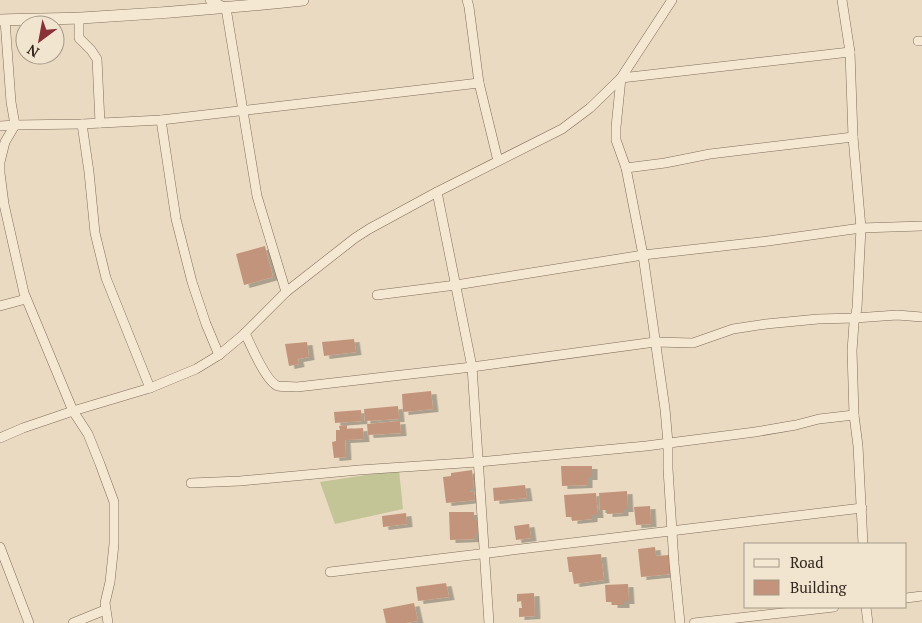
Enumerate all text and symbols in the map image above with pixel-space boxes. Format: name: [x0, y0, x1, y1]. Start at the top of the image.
north arrow: [15, 15, 65, 65]
text: N: [23, 40, 42, 62]
legend: [744, 543, 907, 608]
text: Road: [790, 552, 823, 572]
text: Building: [790, 577, 848, 597]

